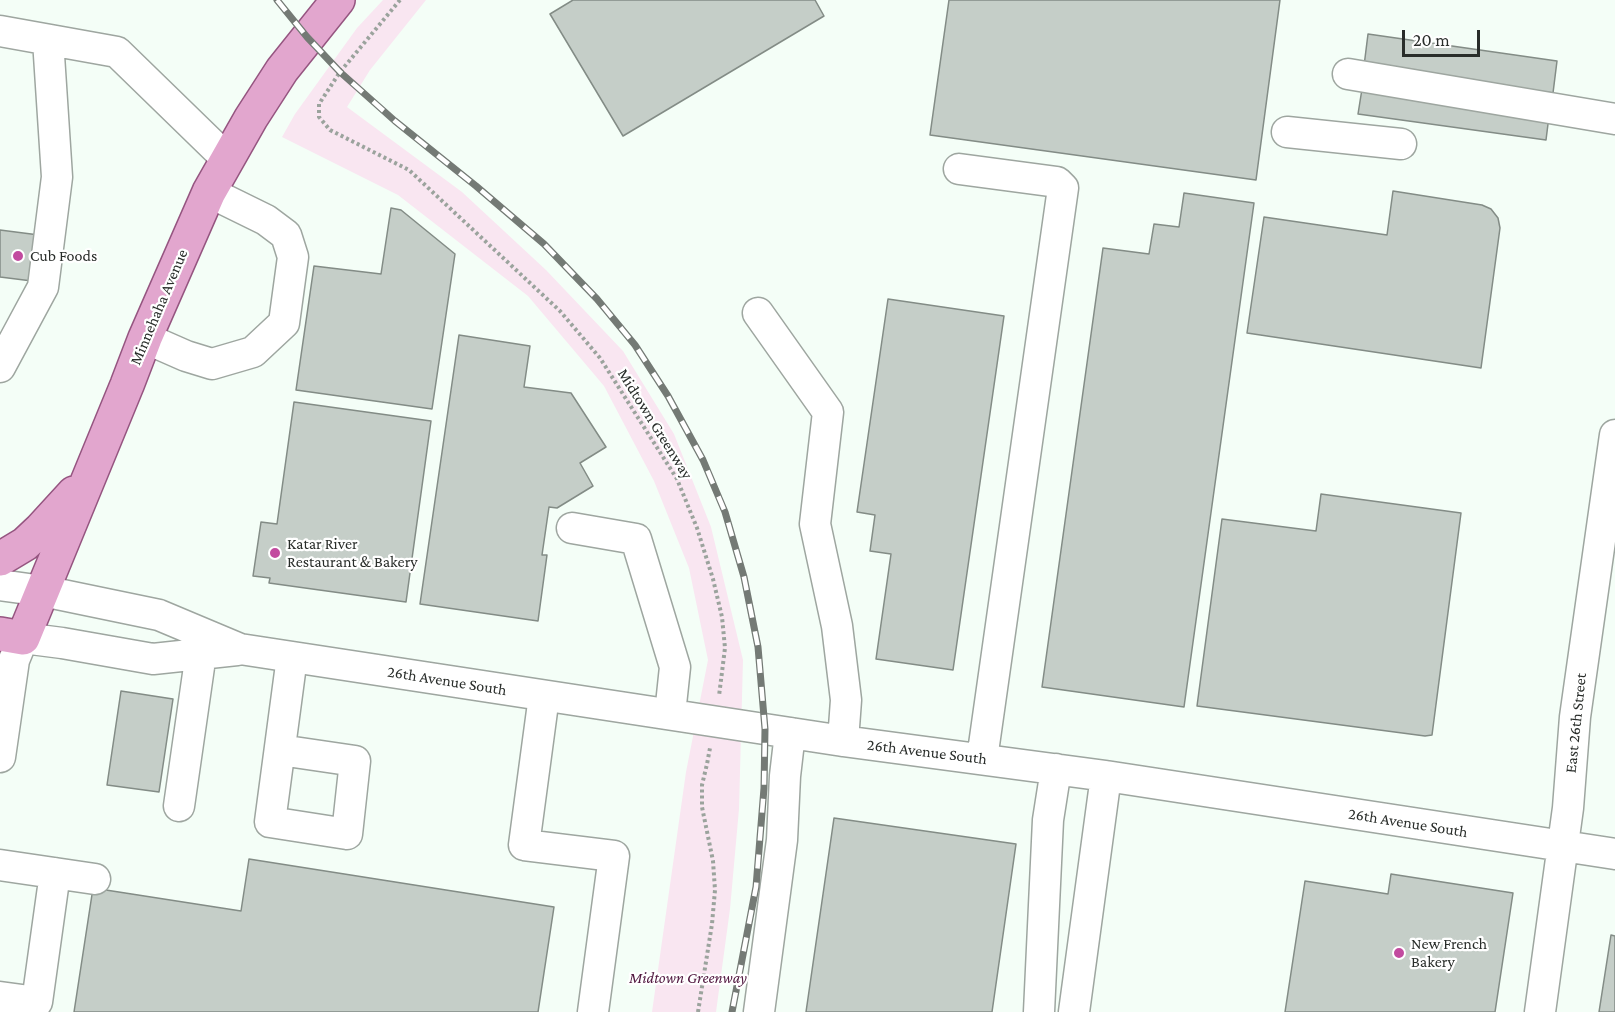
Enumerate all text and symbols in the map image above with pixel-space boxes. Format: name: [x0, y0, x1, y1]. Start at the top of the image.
scale bar: [1405, 18, 1483, 56]
text: 20 m: [1413, 30, 1450, 50]
place label: Cub Foods: [30, 246, 97, 266]
street label: Minnehaha Avenue: [126, 246, 192, 368]
marker: Cub Foods: [11, 249, 25, 263]
street label: Midtown Greenway: [613, 365, 697, 483]
place label: Katar River Restaurant & Bakery: [287, 534, 418, 572]
marker: Katar River Restaurant & Bakery: [268, 546, 282, 560]
street label: 26th Avenue South: [386, 662, 508, 700]
street label: East 26th Street: [1561, 672, 1591, 774]
street label: 26th Avenue South: [866, 735, 988, 769]
street label: 26th Avenue South: [1347, 804, 1469, 842]
place label: New French Bakery: [1411, 934, 1487, 972]
marker: New French Bakery: [1392, 946, 1406, 960]
park label: Midtown Greenway: [629, 968, 747, 988]

